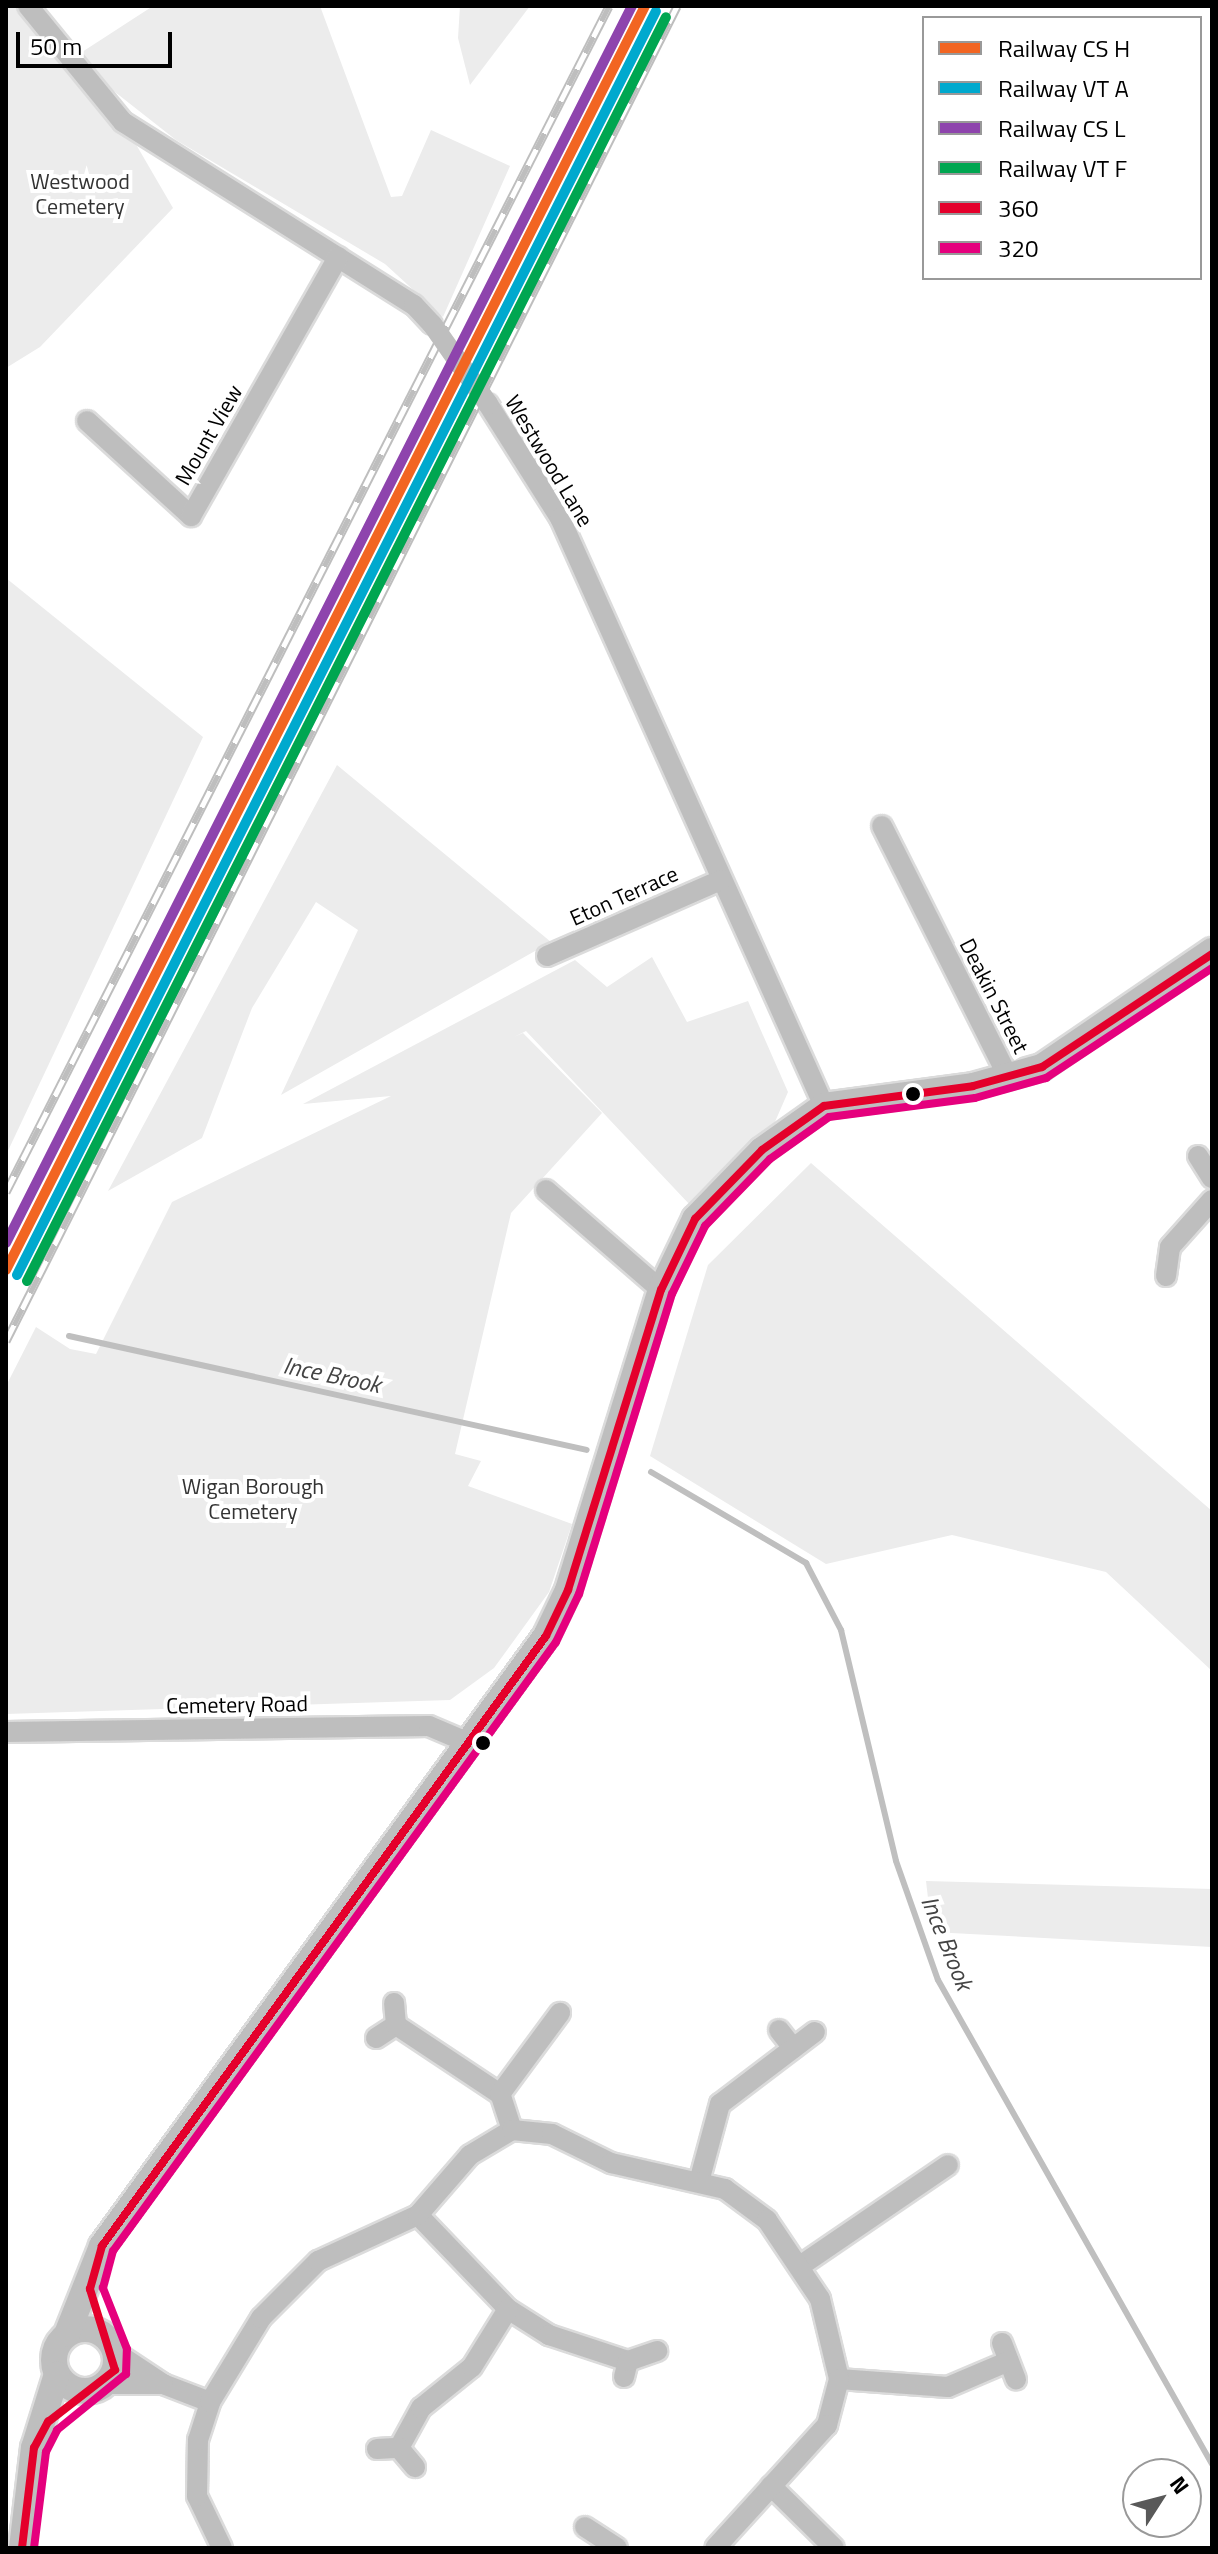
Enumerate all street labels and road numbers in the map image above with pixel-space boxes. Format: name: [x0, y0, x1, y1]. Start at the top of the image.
street label: Mount View: [170, 380, 248, 490]
street label: Westwood Lane: [499, 390, 599, 532]
street label: Eton Terrace: [566, 860, 682, 932]
street label: Deakin Street: [954, 934, 1034, 1058]
street label: Cemetery Road: [166, 1691, 308, 1719]

